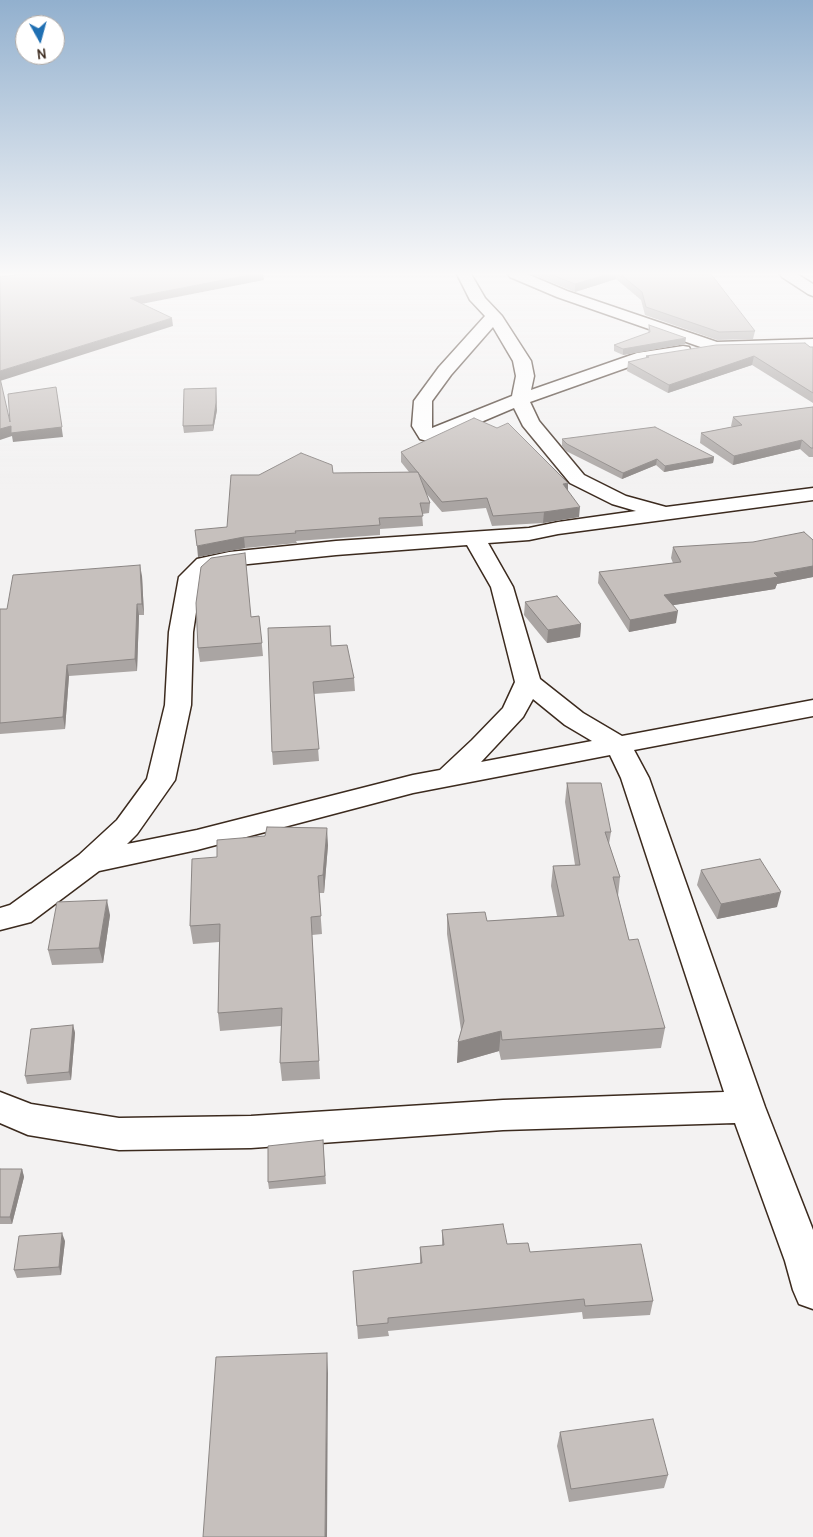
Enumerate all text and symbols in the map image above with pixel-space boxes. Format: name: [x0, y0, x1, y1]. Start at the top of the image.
north arrow: [15, 15, 65, 65]
text: N: [36, 44, 48, 63]

